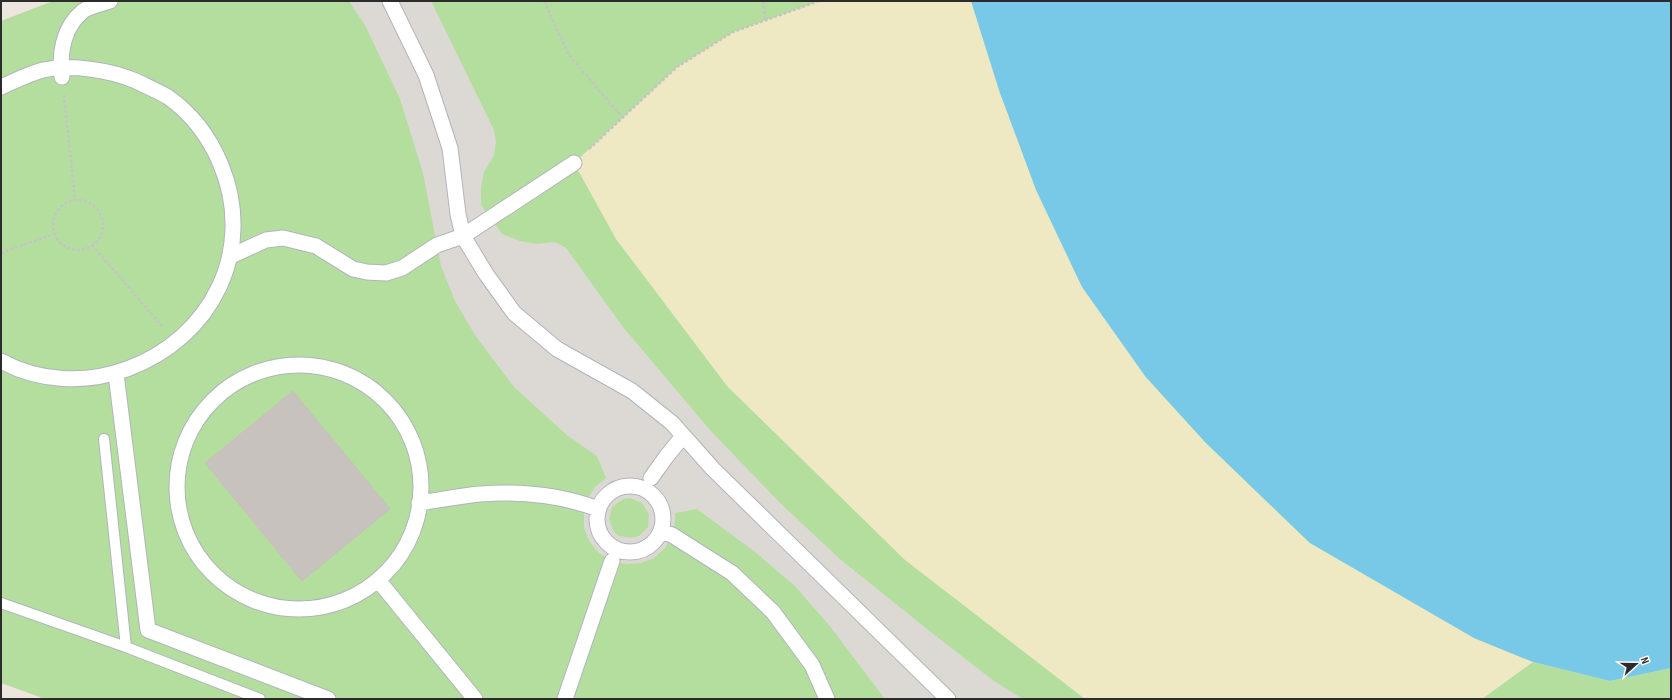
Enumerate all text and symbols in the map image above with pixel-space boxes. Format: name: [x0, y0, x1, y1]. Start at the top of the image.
north arrow: [1616, 644, 1656, 684]
text: N: [1638, 656, 1652, 666]

